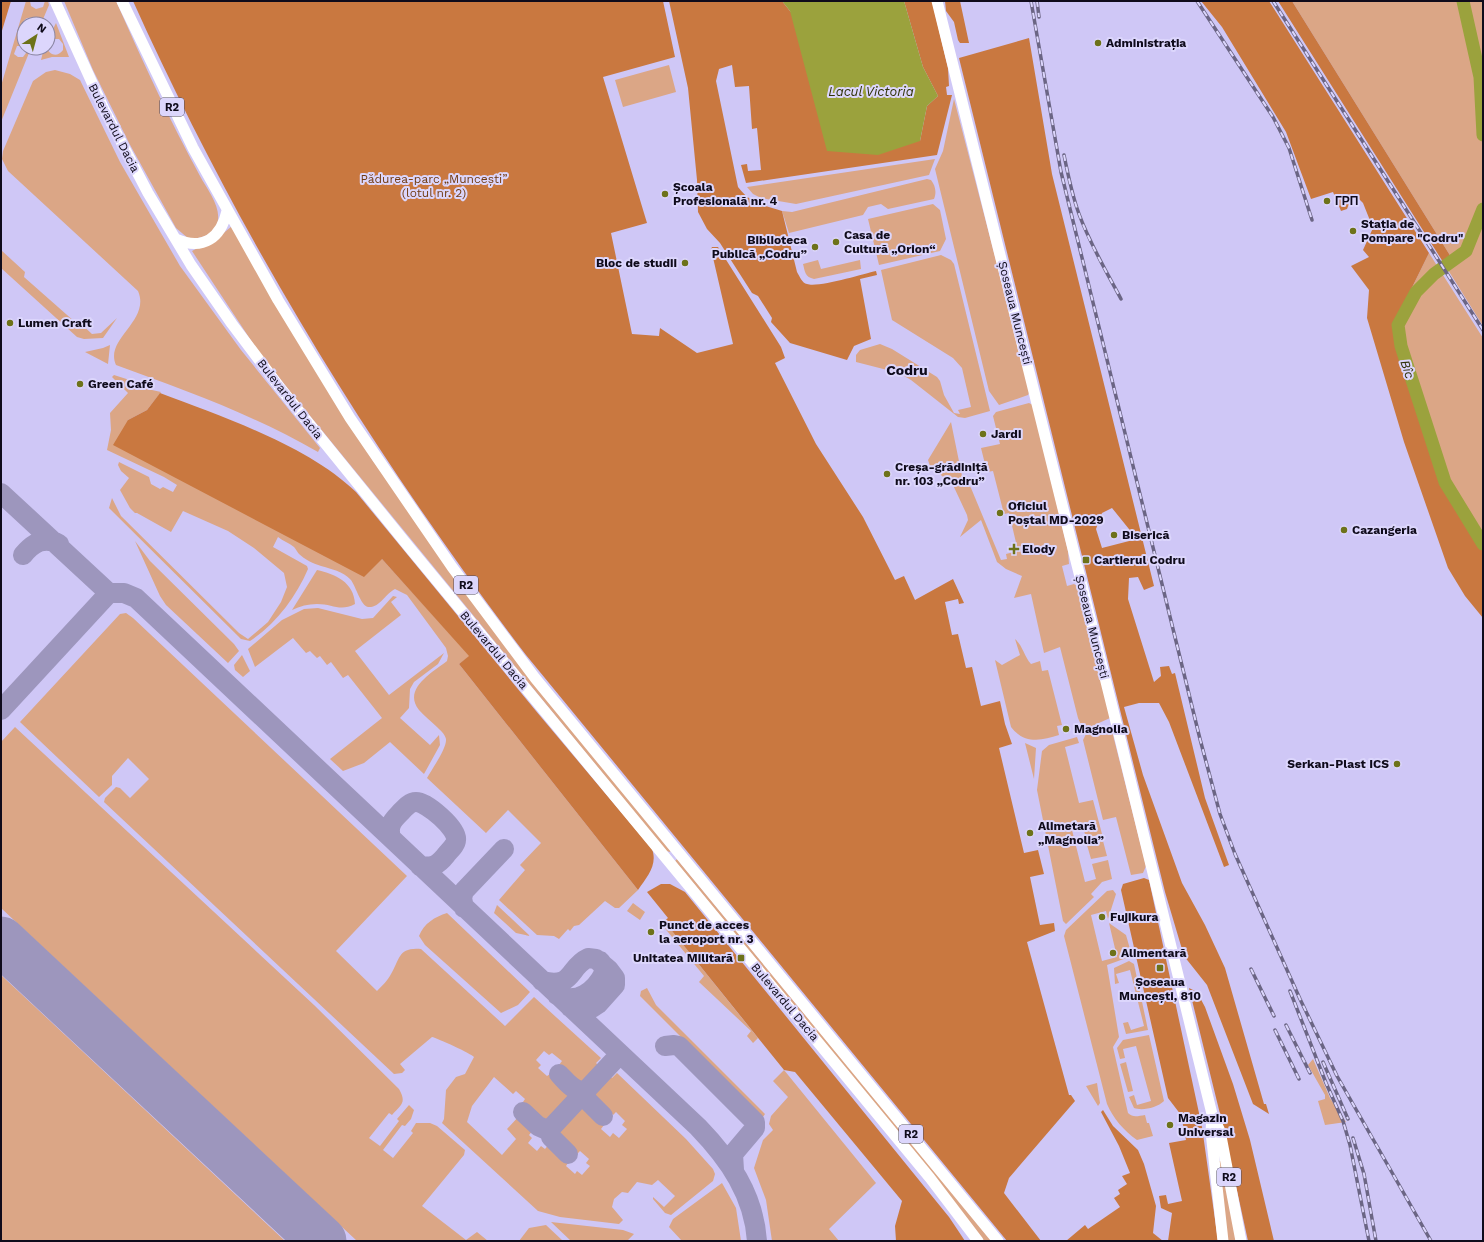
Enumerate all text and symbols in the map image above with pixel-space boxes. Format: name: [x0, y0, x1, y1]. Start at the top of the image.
north arrow: [16, 16, 56, 56]
text: N: [34, 21, 49, 36]
place label: Administrația: [1106, 36, 1186, 50]
marker: Administrația: [1093, 38, 1103, 48]
street label: Bulevardul Dacia: [86, 81, 143, 175]
water label: Lacul Victoria: [828, 84, 914, 99]
road number: R2: [160, 98, 184, 116]
park label: Pădurea-parc „Muncești” (lotul nr. 2): [360, 172, 508, 200]
place label: Școala Profesională nr. 4: [673, 180, 777, 208]
marker: Școala Profesională nr. 4: [660, 189, 670, 199]
place label: ГРП: [1335, 194, 1358, 208]
marker: ГРП: [1322, 196, 1332, 206]
place label: Stația de Pompare "Codru": [1361, 217, 1463, 245]
marker: Stația de Pompare "Codru": [1348, 226, 1358, 236]
place label: Casa de Cultură „Orion“: [844, 228, 936, 256]
place label: Biblioteca Publică „Codru”: [712, 233, 808, 261]
marker: Casa de Cultură „Orion“: [831, 237, 841, 247]
marker: Biblioteca Publică „Codru”: [810, 242, 820, 252]
place label: Bloc de studii: [596, 256, 677, 270]
marker: Bloc de studii: [680, 258, 690, 268]
street label: Șoseaua Muncești: [995, 260, 1035, 366]
place label: Lumen Craft: [18, 316, 92, 330]
marker: Lumen Craft: [5, 318, 15, 328]
street label: Bulevardul Dacia: [254, 356, 326, 442]
water label: Bîc: [1397, 358, 1418, 380]
district label: Codru: [886, 362, 928, 378]
place label: Green Café: [88, 377, 154, 391]
marker: Green Café: [75, 379, 85, 389]
place label: Jardi: [991, 427, 1021, 441]
marker: Jardi: [978, 429, 988, 439]
place label: Creșa-grădiniță nr. 103 „Codru”: [895, 460, 988, 488]
marker: Creșa-grădiniță nr. 103 „Codru”: [882, 469, 892, 479]
place label: Oficiul Poștal MD-2029: [1008, 499, 1104, 527]
marker: Oficiul Poștal MD-2029: [995, 508, 1005, 518]
place label: Cazangeria: [1352, 523, 1417, 537]
marker: Cazangeria: [1339, 525, 1349, 535]
place label: Biserică: [1122, 528, 1169, 542]
marker: Biserică: [1109, 530, 1119, 540]
place label: Elody: [1022, 542, 1055, 556]
marker: Elody: [1009, 544, 1019, 554]
place label: Cartierul Codru: [1094, 553, 1185, 567]
marker: Cartierul Codru: [1081, 555, 1091, 565]
street label: Șoseaua Muncești: [1072, 574, 1112, 680]
road number: R2: [454, 576, 478, 594]
street label: Bulevardul Dacia: [457, 608, 531, 692]
place label: Magnolia: [1074, 722, 1128, 736]
marker: Magnolia: [1061, 724, 1071, 734]
place label: Serkan-Plast ICS: [1287, 757, 1389, 771]
marker: Serkan-Plast ICS: [1392, 759, 1402, 769]
place label: Alimetară „Magnolia”: [1038, 819, 1104, 847]
marker: Alimetară „Magnolia”: [1025, 828, 1035, 838]
place label: Fujikura: [1110, 910, 1158, 924]
marker: Fujikura: [1097, 912, 1107, 922]
place label: Punct de acces la aeroport nr. 3: [659, 918, 754, 946]
marker: Punct de acces la aeroport nr. 3: [646, 927, 656, 937]
place label: Alimentară: [1121, 946, 1187, 960]
marker: Alimentară: [1108, 948, 1118, 958]
place label: Unitatea Militară: [633, 951, 733, 965]
marker: Unitatea Militară: [736, 953, 746, 963]
street label: Bulevardul Dacia: [748, 960, 822, 1044]
marker: Șoseaua Muncești, 810: [1155, 963, 1165, 973]
place label: Șoseaua Muncești, 810: [1119, 975, 1201, 1003]
place label: Magazin Universal: [1178, 1111, 1233, 1139]
marker: Magazin Universal: [1165, 1120, 1175, 1130]
road number: R2: [899, 1125, 923, 1143]
road number: R2: [1217, 1168, 1241, 1186]

